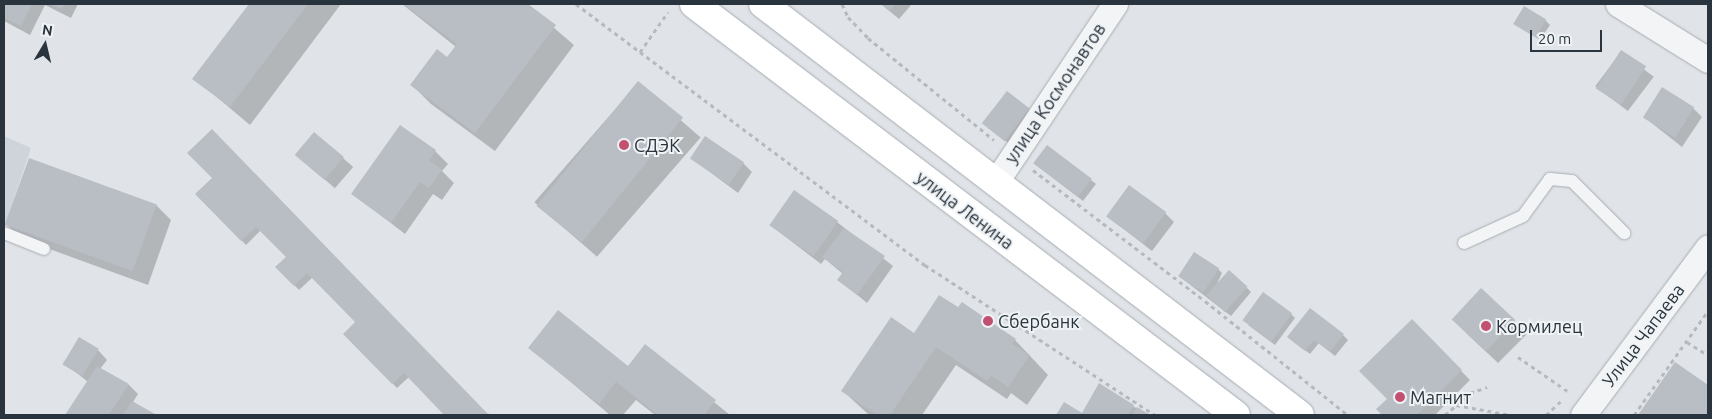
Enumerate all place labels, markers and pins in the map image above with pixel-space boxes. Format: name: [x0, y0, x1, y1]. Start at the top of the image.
place label: СДЭК: [634, 134, 680, 156]
marker: СДЭК: [618, 139, 630, 151]
place label: Сбербанк: [998, 310, 1080, 332]
marker: Сбербанк: [982, 315, 994, 327]
place label: Кормилец: [1496, 315, 1582, 337]
marker: Кормилец: [1480, 320, 1492, 332]
place label: Магнит: [1410, 386, 1471, 408]
marker: Магнит: [1394, 391, 1406, 403]

